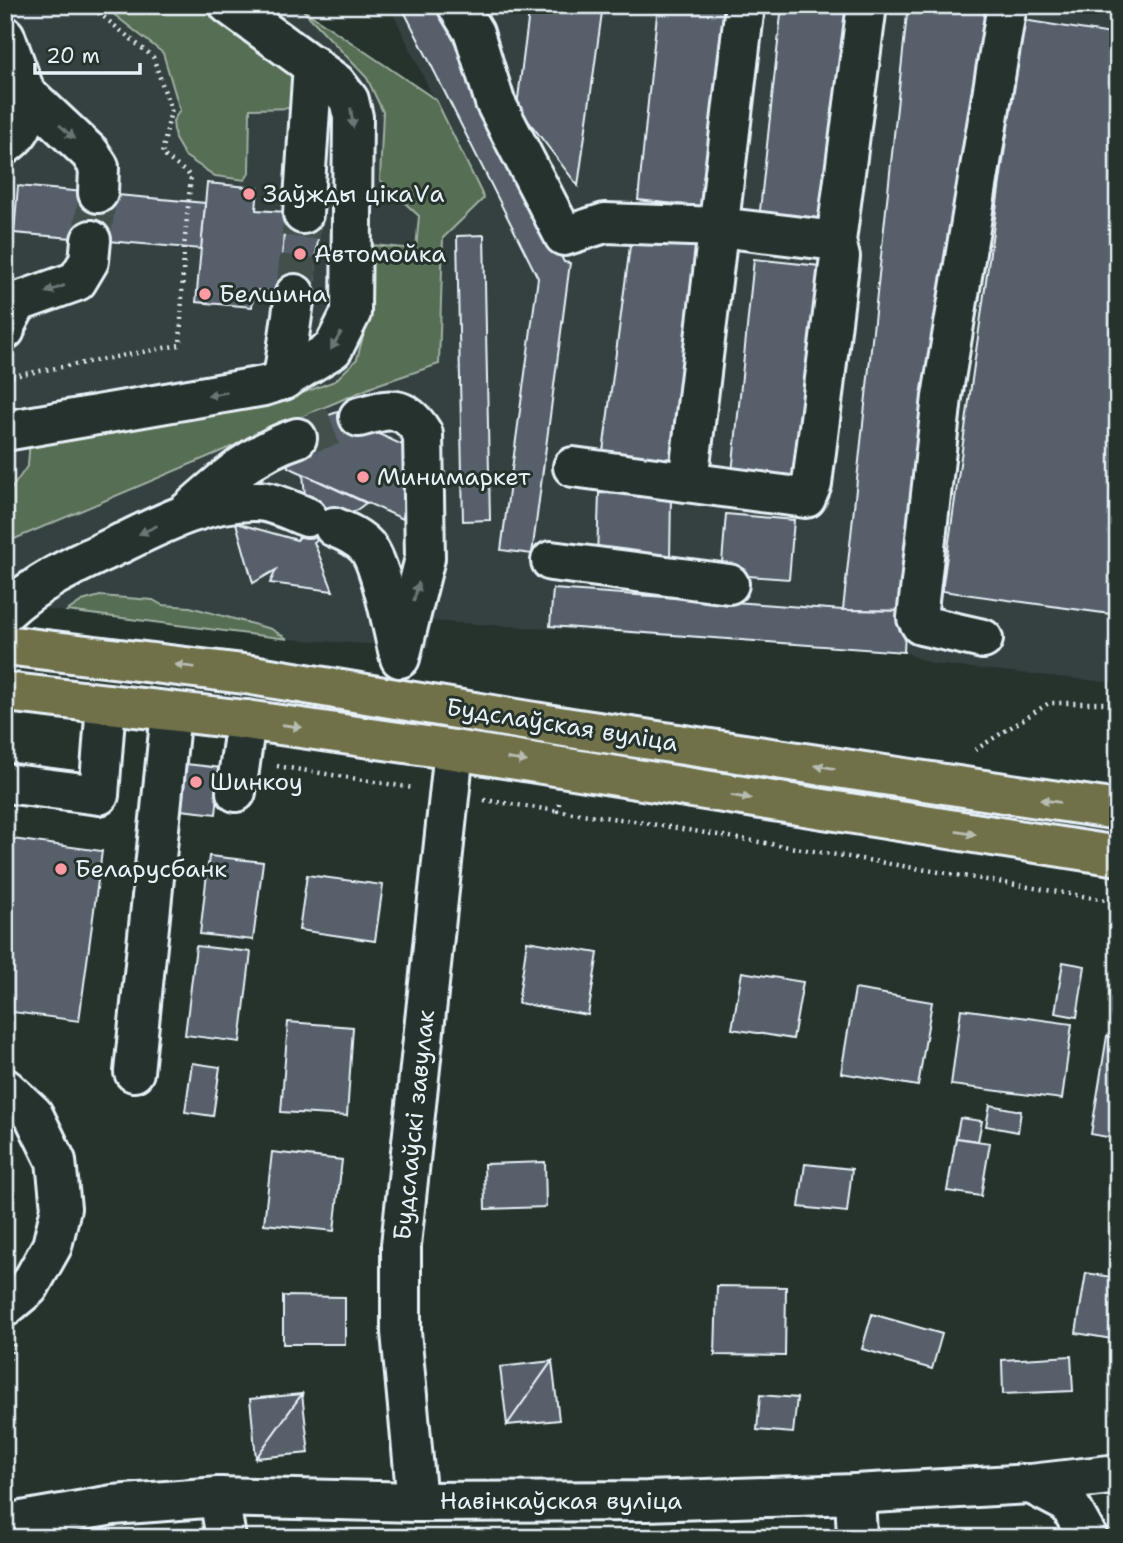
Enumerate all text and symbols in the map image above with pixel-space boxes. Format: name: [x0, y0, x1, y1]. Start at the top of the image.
scale bar: [35, 32, 140, 76]
text: 20 m: [46, 42, 100, 70]
one-way arrow: [346, 107, 357, 129]
one-way arrow: [58, 123, 75, 139]
place label: Заўжды цікаVа: [263, 178, 444, 210]
marker: Заўжды цікаVа: [241, 186, 257, 202]
place label: Автомойка: [314, 238, 446, 270]
marker: Автомойка: [292, 246, 308, 262]
place label: Белшина: [219, 278, 327, 310]
one-way arrow: [44, 284, 65, 295]
marker: Белшина: [197, 286, 213, 302]
one-way arrow: [330, 331, 343, 351]
one-way arrow: [206, 389, 228, 400]
place label: Минимаркет: [377, 461, 531, 493]
marker: Минимаркет: [355, 469, 371, 485]
one-way arrow: [138, 525, 158, 536]
one-way arrow: [411, 581, 422, 603]
one-way arrow: [173, 661, 195, 672]
street label: Будслаўская вуліца: [444, 691, 680, 759]
one-way arrow: [281, 721, 303, 732]
one-way arrow: [506, 755, 528, 766]
one-way arrow: [814, 761, 836, 772]
place label: Шинкоу: [210, 766, 303, 798]
marker: Шинкоу: [188, 774, 204, 790]
one-way arrow: [731, 792, 753, 803]
one-way arrow: [1039, 795, 1061, 806]
one-way arrow: [955, 827, 977, 838]
place label: Беларусбанк: [75, 853, 227, 885]
marker: Беларусбанк: [53, 861, 69, 877]
street label: Будслаўскі завулак: [386, 1008, 442, 1242]
street label: Навінкаўская вуліца: [440, 1485, 682, 1517]

